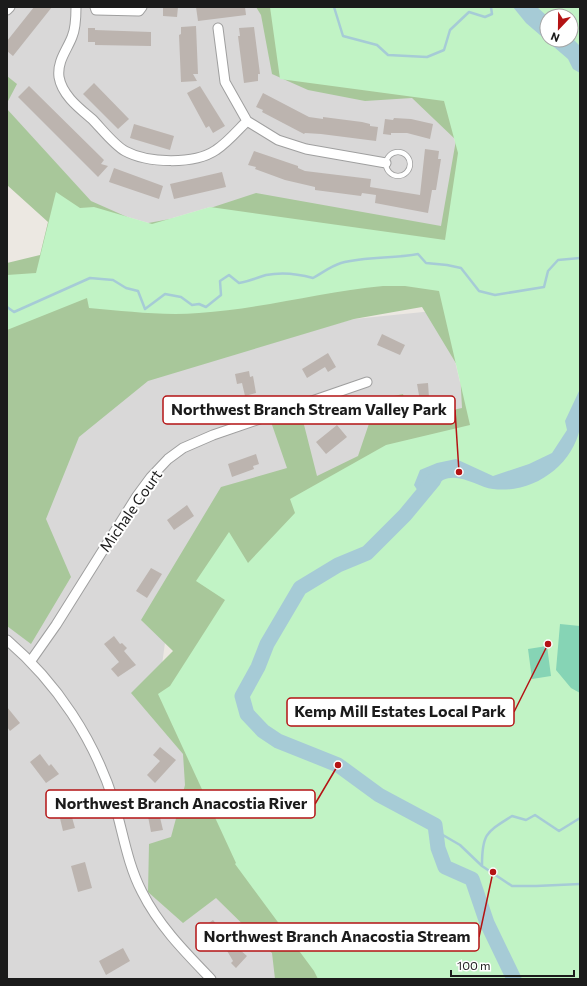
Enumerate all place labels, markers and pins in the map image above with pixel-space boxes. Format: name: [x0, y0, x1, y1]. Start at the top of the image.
callout: Northwest Branch Stream Valley Park: [163, 396, 455, 424]
callout: Kemp Mill Estates Local Park: [287, 698, 514, 726]
callout: Northwest Branch Anacostia River: [46, 790, 315, 818]
callout: Northwest Branch Anacostia Stream: [196, 923, 479, 951]

